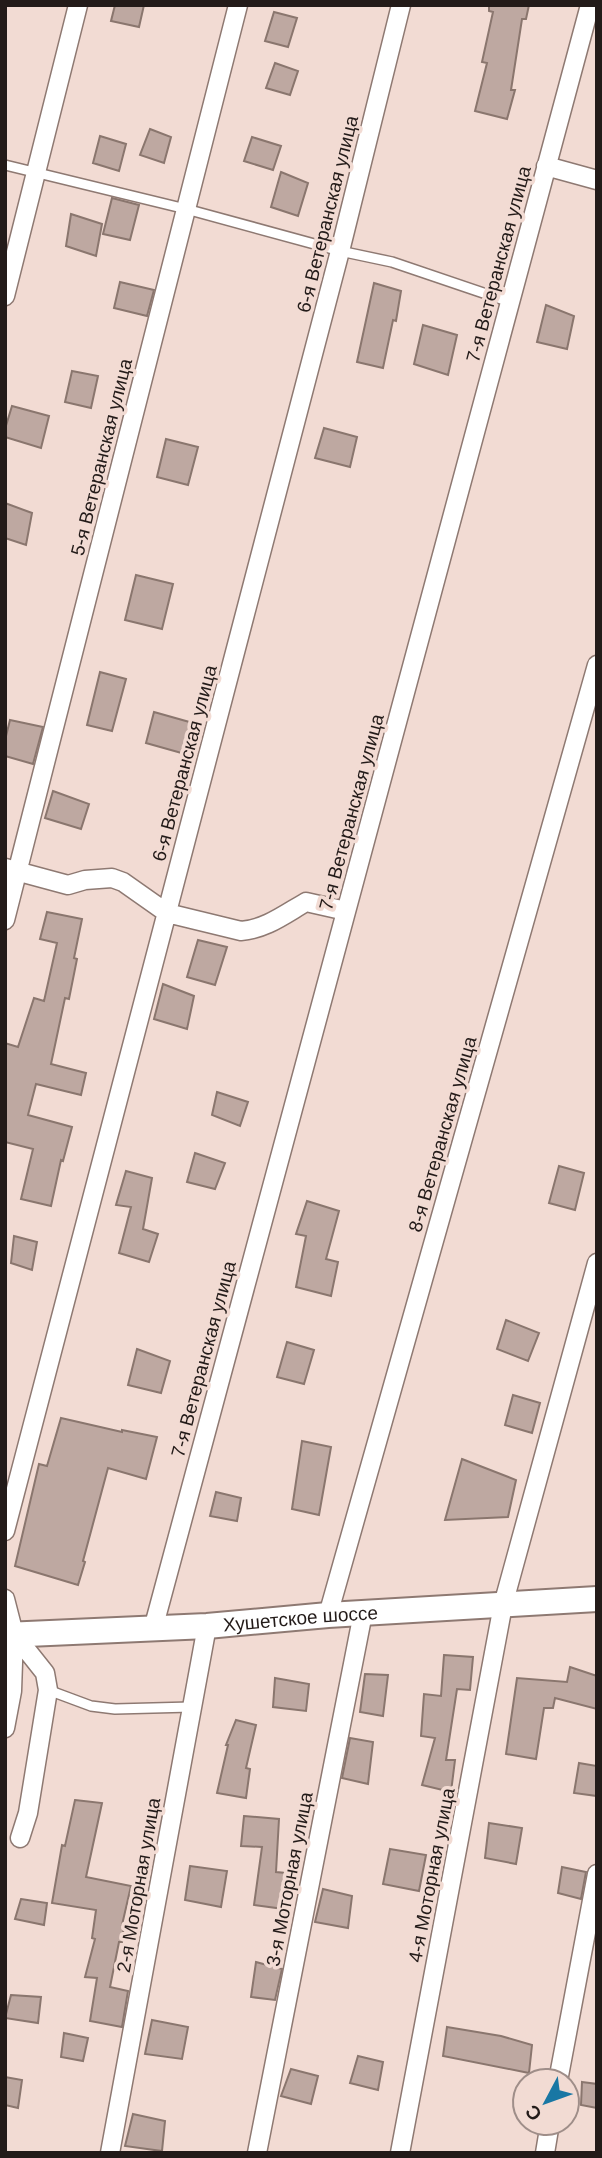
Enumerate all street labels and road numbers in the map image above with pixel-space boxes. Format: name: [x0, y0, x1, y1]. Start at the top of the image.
street label: 6-я Ветеранская улица: [293, 113, 362, 315]
street label: 7-я Ветеранская улица: [462, 163, 535, 365]
street label: 5-я Ветеранская улица: [67, 356, 136, 558]
street label: 6-я Ветеранская улица: [148, 662, 221, 864]
street label: 7-я Ветеранская улица: [315, 711, 388, 913]
street label: 8-я Ветеранская улица: [404, 1034, 481, 1234]
street label: 7-я Ветеранская улица: [167, 1258, 240, 1460]
street label: Хушетское шоссе: [222, 1602, 379, 1635]
street label: 4-я Моторная улица: [404, 1786, 459, 1964]
street label: 3-я Моторная улица: [262, 1790, 317, 1968]
street label: 2-я Моторная улица: [113, 1796, 164, 1974]

